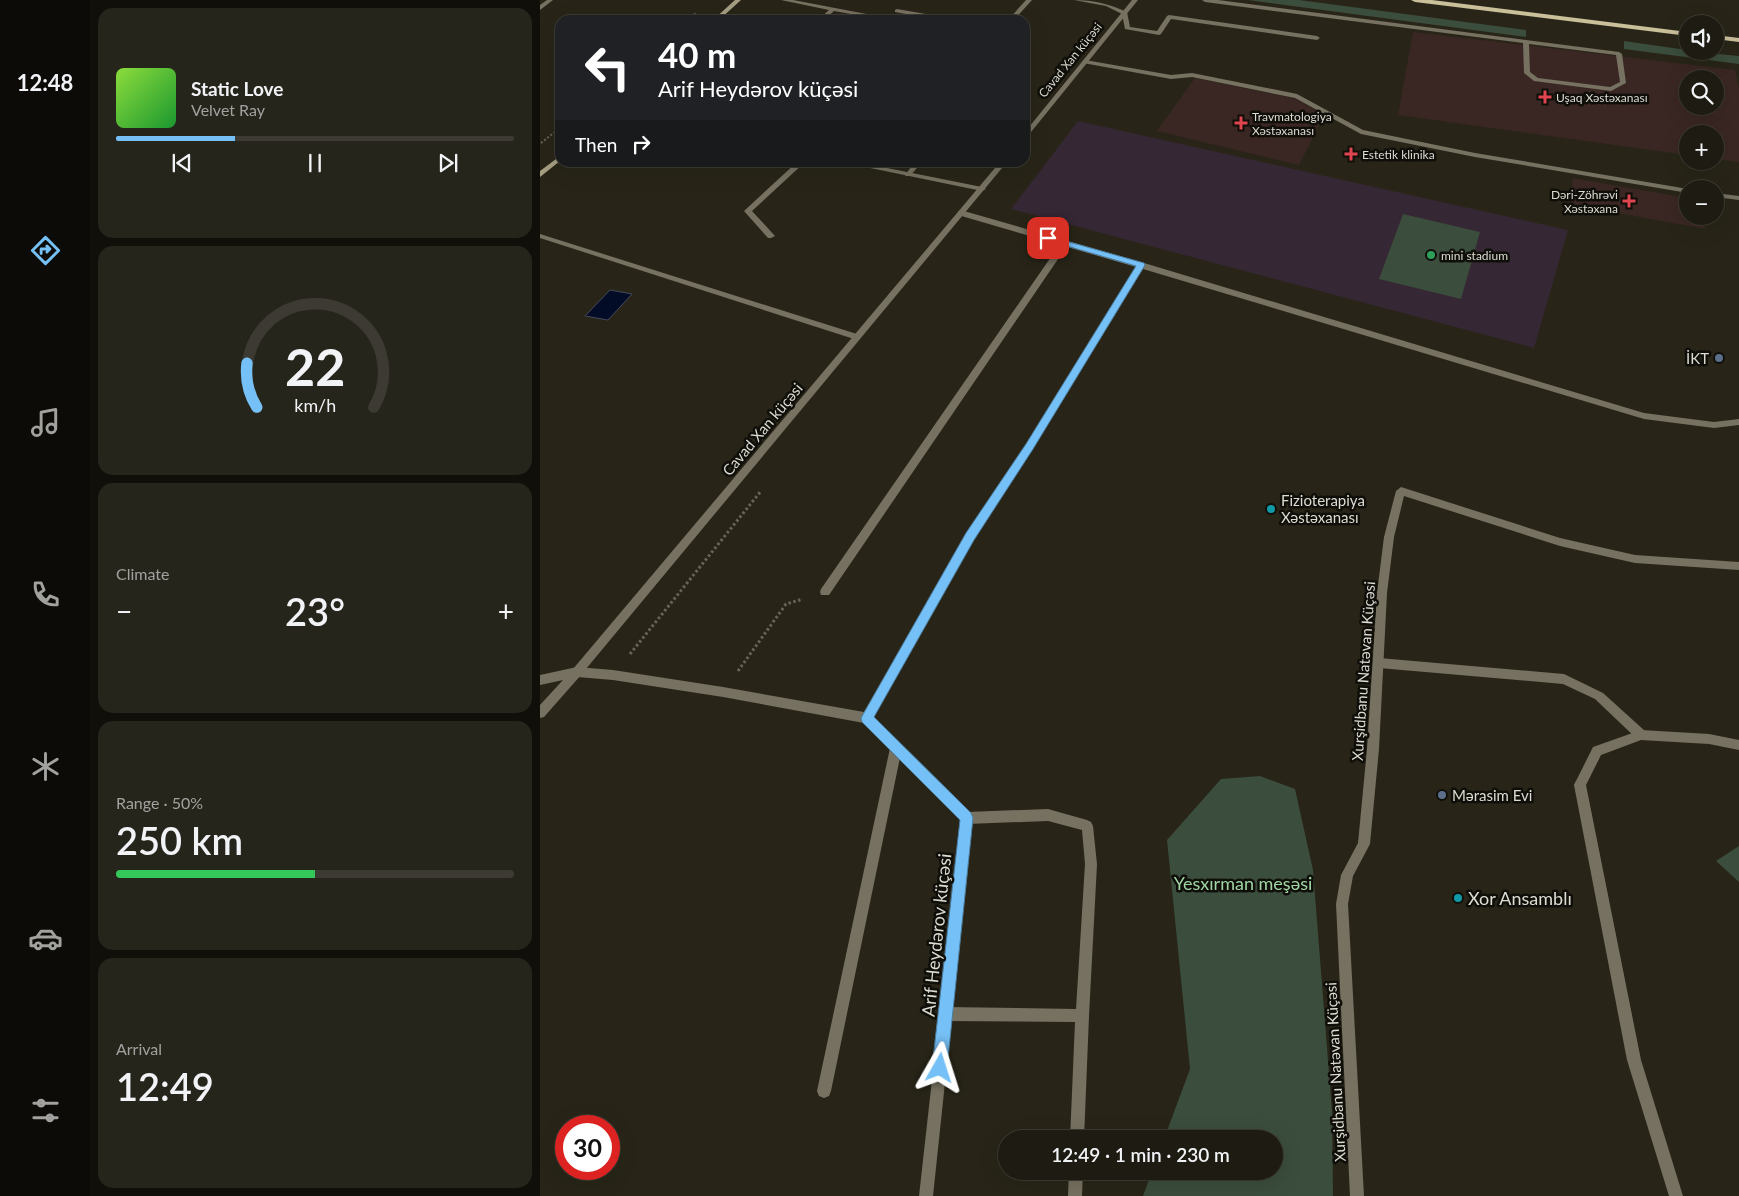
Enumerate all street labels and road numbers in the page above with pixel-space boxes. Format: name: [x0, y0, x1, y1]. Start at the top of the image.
street label: Cavad Xan küçəsi: [1035, 19, 1105, 100]
street label: Cavad Xan küçəsi: [718, 379, 806, 479]
street label: Xurşidbanu Natəvan Küçəsi: [1348, 581, 1378, 761]
street label: Arif Heydərov küçəsi: [916, 852, 956, 1018]
street label: Xurşidbanu Natəvan Küçəsi: [1321, 982, 1349, 1162]

